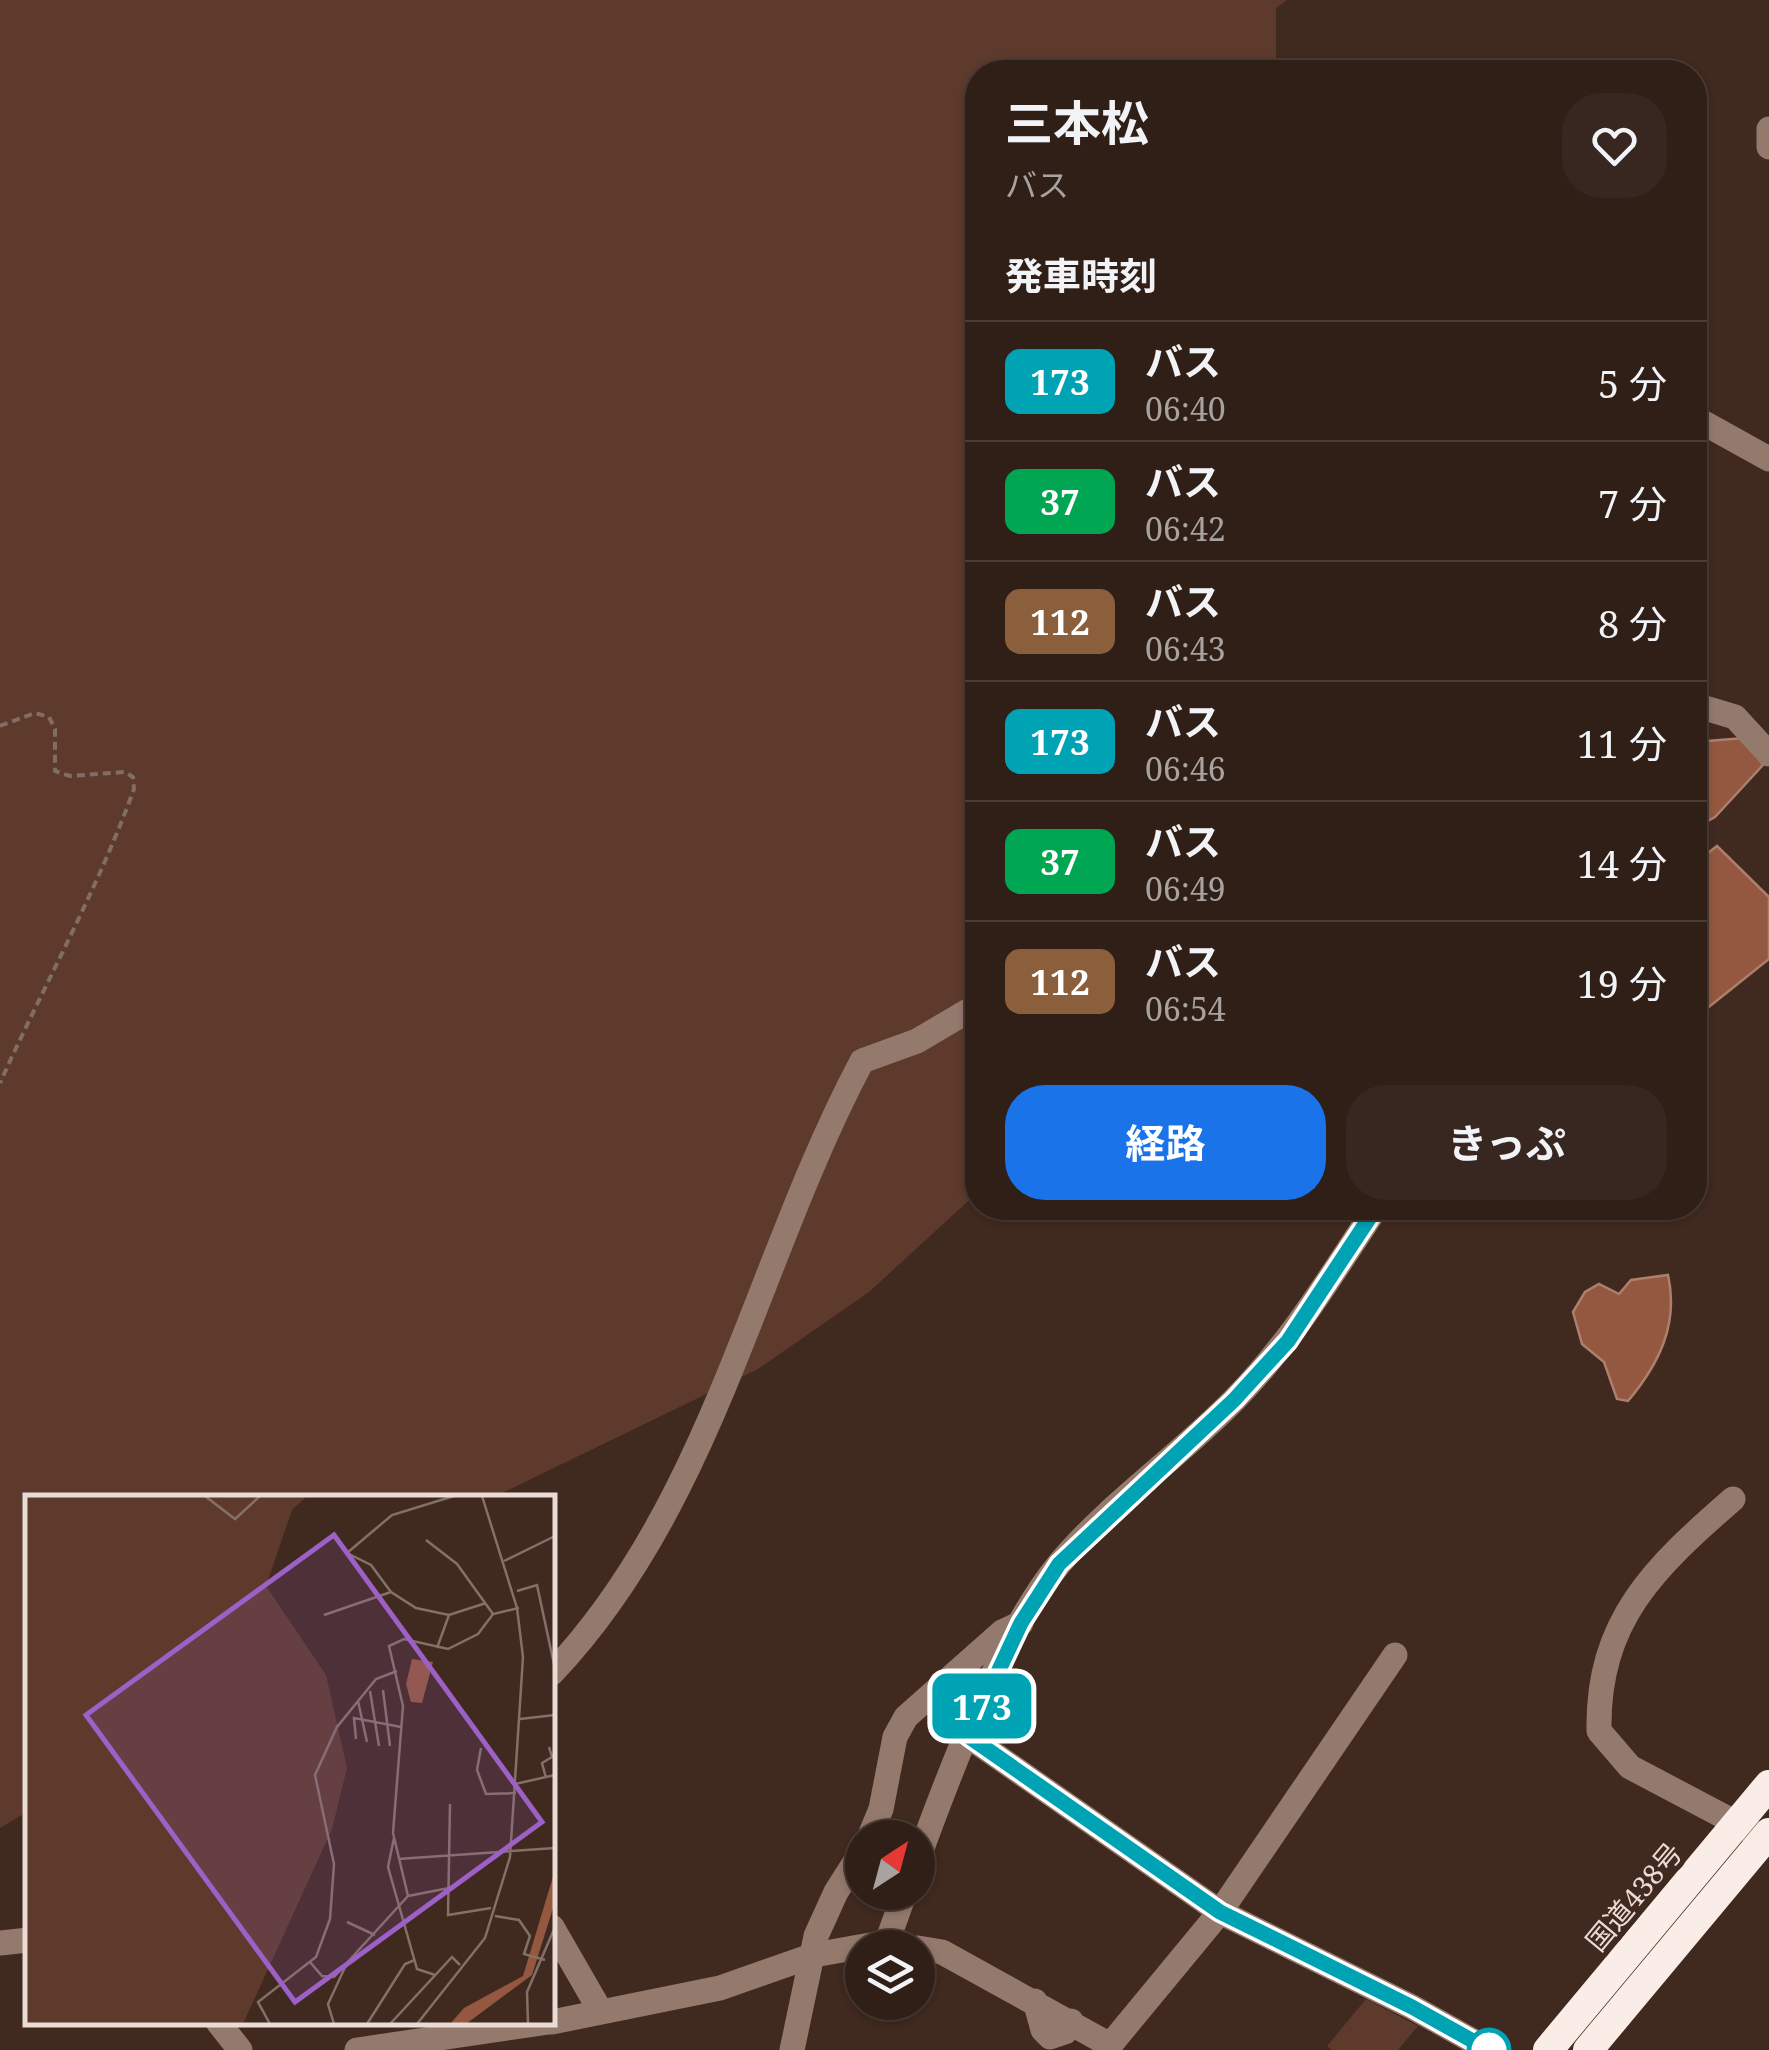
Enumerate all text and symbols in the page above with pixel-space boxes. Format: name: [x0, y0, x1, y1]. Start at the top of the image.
text: 三本松: [1005, 90, 1149, 155]
button: heart: [1562, 93, 1667, 198]
text: バス: [1005, 163, 1069, 206]
text: 発車時刻: [1005, 249, 1157, 301]
text: バス: [1145, 335, 1221, 387]
text: 5 分: [1598, 357, 1667, 409]
text: 173: [1030, 358, 1090, 405]
text: 06:40: [1145, 387, 1226, 430]
text: バス: [1145, 455, 1221, 507]
text: 7 分: [1598, 477, 1667, 529]
text: 37: [1040, 478, 1080, 525]
text: 06:42: [1145, 507, 1226, 550]
text: バス: [1145, 575, 1221, 627]
text: 8 分: [1598, 597, 1667, 649]
text: 112: [1030, 598, 1090, 645]
text: 06:43: [1145, 627, 1226, 670]
text: バス: [1145, 695, 1221, 747]
text: 11 分: [1577, 717, 1667, 769]
text: 173: [1030, 718, 1090, 765]
text: 06:46: [1145, 747, 1226, 790]
text: バス: [1145, 815, 1221, 867]
text: 14 分: [1577, 837, 1667, 889]
text: 37: [1040, 838, 1080, 885]
text: 06:49: [1145, 867, 1226, 910]
text: バス: [1145, 935, 1221, 987]
text: 19 分: [1577, 957, 1667, 1009]
text: 112: [1030, 958, 1090, 1005]
text: 06:54: [1145, 987, 1226, 1030]
button: 経路: [1005, 1085, 1326, 1200]
button: きっぷ: [1346, 1085, 1667, 1200]
inset map: [25, 1495, 555, 2025]
line badge: 173: [924, 1674, 1040, 1738]
text: 173: [952, 1683, 1012, 1730]
north arrow: [845, 1820, 935, 1910]
map controls: [845, 1820, 935, 2020]
street label: 国道438号: [1577, 1834, 1690, 1959]
button: layers: [845, 1930, 935, 2020]
unlabelled marker: [1468, 2029, 1510, 2050]

